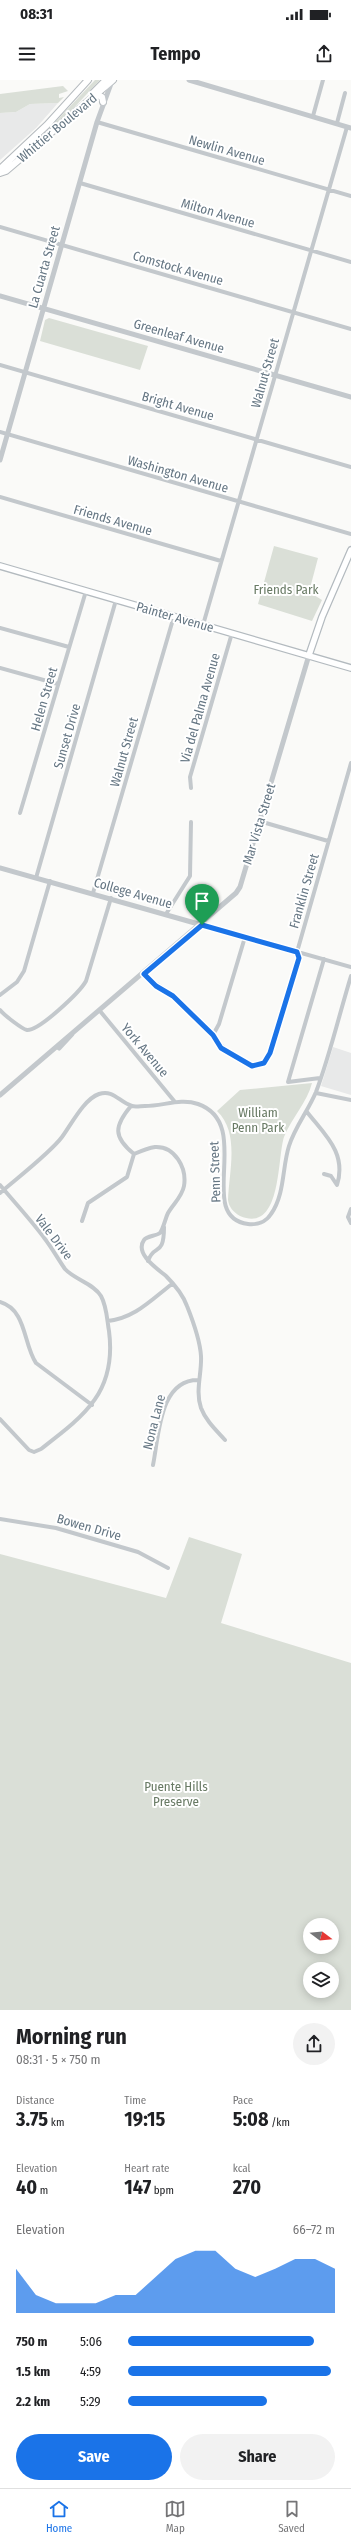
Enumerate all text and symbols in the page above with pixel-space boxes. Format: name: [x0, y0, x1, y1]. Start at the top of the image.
text: 08:31: [20, 5, 53, 23]
icon: menu: [16, 43, 38, 65]
text: Tempo: [150, 43, 201, 65]
icon: share: [313, 43, 335, 65]
street label: Whittier Boulevard: [14, 90, 100, 166]
street label: Newlin Avenue: [187, 132, 267, 168]
street label: Milton Avenue: [179, 195, 257, 231]
street label: La Cuarta Street: [25, 223, 63, 310]
street label: Comstock Avenue: [131, 248, 225, 288]
street label: Greenleaf Avenue: [132, 316, 226, 356]
street label: Walnut Street: [248, 336, 282, 410]
street label: Bright Avenue: [140, 389, 216, 423]
street label: Washington Avenue: [126, 452, 230, 496]
street label: Friends Avenue: [72, 502, 154, 538]
park label: Friends Park: [254, 582, 319, 597]
street label: Painter Avenue: [135, 599, 215, 635]
street label: Via del Palma Avenue: [177, 651, 223, 765]
street label: Helen Street: [28, 665, 61, 733]
street label: Sunset Drive: [51, 702, 83, 770]
street label: Walnut Street: [107, 715, 141, 789]
street label: Mar Vista Street: [240, 781, 279, 866]
street label: Franklin Street: [286, 851, 322, 930]
street label: College Avenue: [92, 875, 174, 911]
pin: [185, 884, 219, 925]
icon: arrive: [191, 890, 213, 912]
street label: York Avenue: [118, 1020, 172, 1080]
park label: William Penn Park: [232, 1105, 285, 1135]
street label: Penn Street: [206, 1140, 224, 1203]
street label: Vale Drive: [32, 1211, 76, 1263]
street label: Nona Lane: [140, 1393, 168, 1451]
street label: Bowen Drive: [55, 1511, 123, 1543]
park label: Puente Hills Preserve: [144, 1779, 208, 1809]
north arrow: [303, 1918, 339, 1954]
map controls: [303, 1918, 339, 1998]
button: layers: [303, 1962, 339, 1998]
text: Morning run: [16, 2023, 127, 2050]
button: share: [293, 2023, 335, 2065]
text: 08:31 · 5 × 750 m: [16, 2052, 100, 2067]
text: Distance: [16, 2094, 55, 2107]
text: Time: [124, 2094, 146, 2107]
text: Pace: [233, 2094, 253, 2107]
text: 3.75: [16, 2107, 48, 2131]
text: 19:15: [124, 2107, 165, 2131]
text: 5:08: [233, 2107, 269, 2131]
text: km: [48, 2116, 64, 2129]
text: /km: [269, 2116, 290, 2129]
text: Elevation: [16, 2162, 57, 2175]
text: Heart rate: [124, 2162, 170, 2175]
text: kcal: [233, 2162, 250, 2175]
text: 40: [16, 2175, 37, 2199]
text: 147: [124, 2175, 151, 2199]
text: 270: [233, 2175, 261, 2199]
text: m: [37, 2184, 48, 2197]
text: bpm: [151, 2184, 174, 2197]
text: Elevation: [16, 2222, 65, 2237]
text: 66–72 m: [293, 2222, 335, 2237]
text: 750 m: [16, 2334, 48, 2349]
text: 5:06: [80, 2334, 102, 2349]
text: 1.5 km: [16, 2364, 50, 2379]
text: 4:59: [80, 2364, 101, 2379]
text: 2.2 km: [16, 2394, 50, 2409]
text: 5:29: [80, 2394, 101, 2409]
button: Save: [16, 2434, 172, 2480]
button: Share: [180, 2434, 335, 2480]
tab: Home: [46, 2498, 72, 2535]
tab: Map: [164, 2498, 186, 2535]
tab: Saved: [278, 2498, 305, 2535]

